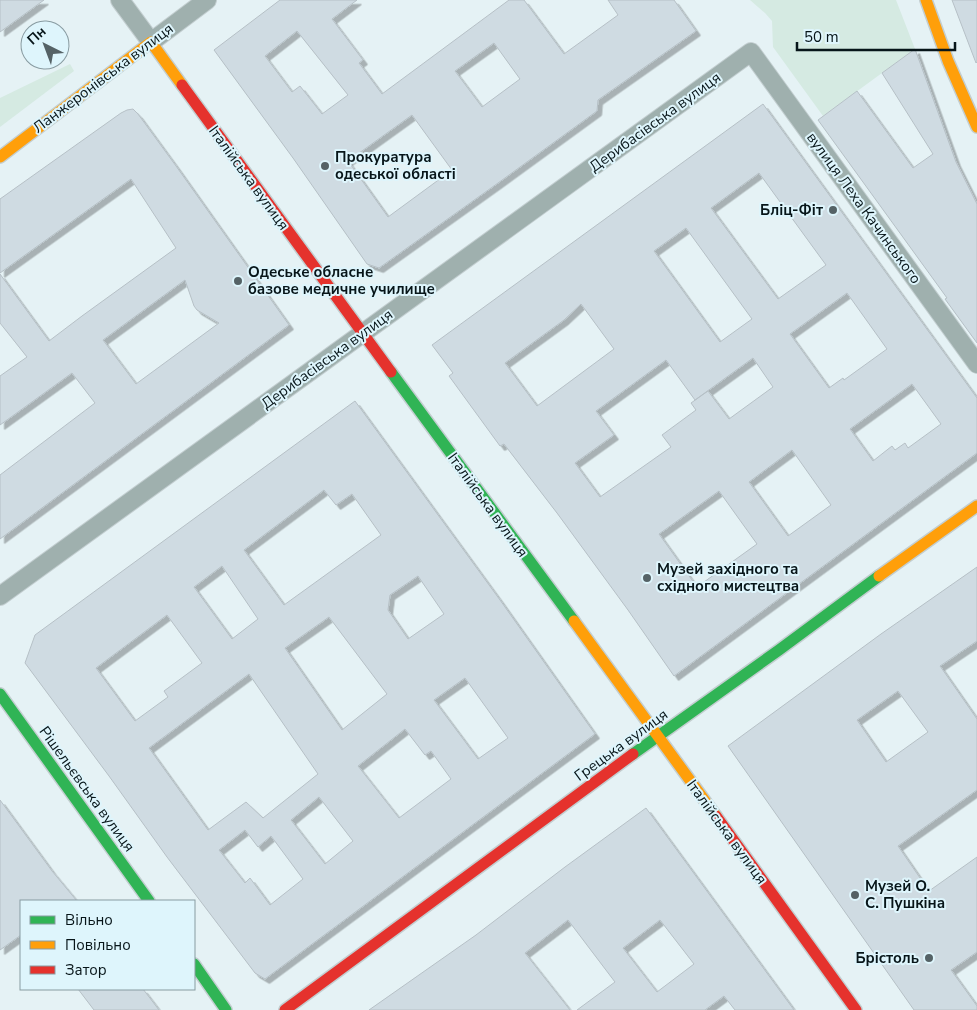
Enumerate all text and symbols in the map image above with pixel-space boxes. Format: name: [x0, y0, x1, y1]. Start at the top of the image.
street label: Ланжеронівська вулиця: [29, 19, 177, 137]
north arrow: [20, 20, 70, 70]
scale bar: [797, 20, 954, 52]
text: Пн: [23, 22, 50, 49]
text: 50 m: [804, 27, 839, 47]
street label: Дерибасівська вулиця: [585, 67, 725, 177]
street label: Італійська вулиця: [204, 122, 294, 234]
street label: вулиця Леха Качинського: [802, 128, 926, 288]
place label: Прокуратура одеської області: [335, 147, 456, 184]
marker: Прокуратура одеської області: [319, 160, 331, 172]
place label: Бліц-Фіт: [760, 200, 823, 220]
marker: Бліц-Фіт: [827, 204, 839, 216]
place label: Одеське обласне базове медичне училище: [248, 262, 435, 299]
marker: Одеське обласне базове медичне училище: [232, 275, 244, 287]
street label: Дерибасівська вулиця: [257, 304, 397, 414]
street label: Італійська вулиця: [443, 449, 533, 561]
place label: Музей західного та східного мистецтва: [657, 559, 799, 596]
marker: Музей західного та східного мистецтва: [641, 572, 653, 584]
street label: Грецька вулиця: [570, 704, 672, 786]
street label: Рішельєвська вулиця: [35, 722, 139, 856]
street label: Італійська вулиця: [682, 776, 772, 888]
place label: Музей О. С. Пушкіна: [865, 876, 945, 913]
marker: Музей О. С. Пушкіна: [849, 889, 861, 901]
legend: [20, 900, 195, 990]
text: Вільно: [65, 910, 113, 930]
text: Повільно: [65, 935, 131, 955]
place label: Брістоль: [855, 948, 919, 968]
marker: Брістоль: [923, 952, 935, 964]
text: Затор: [65, 960, 107, 980]

